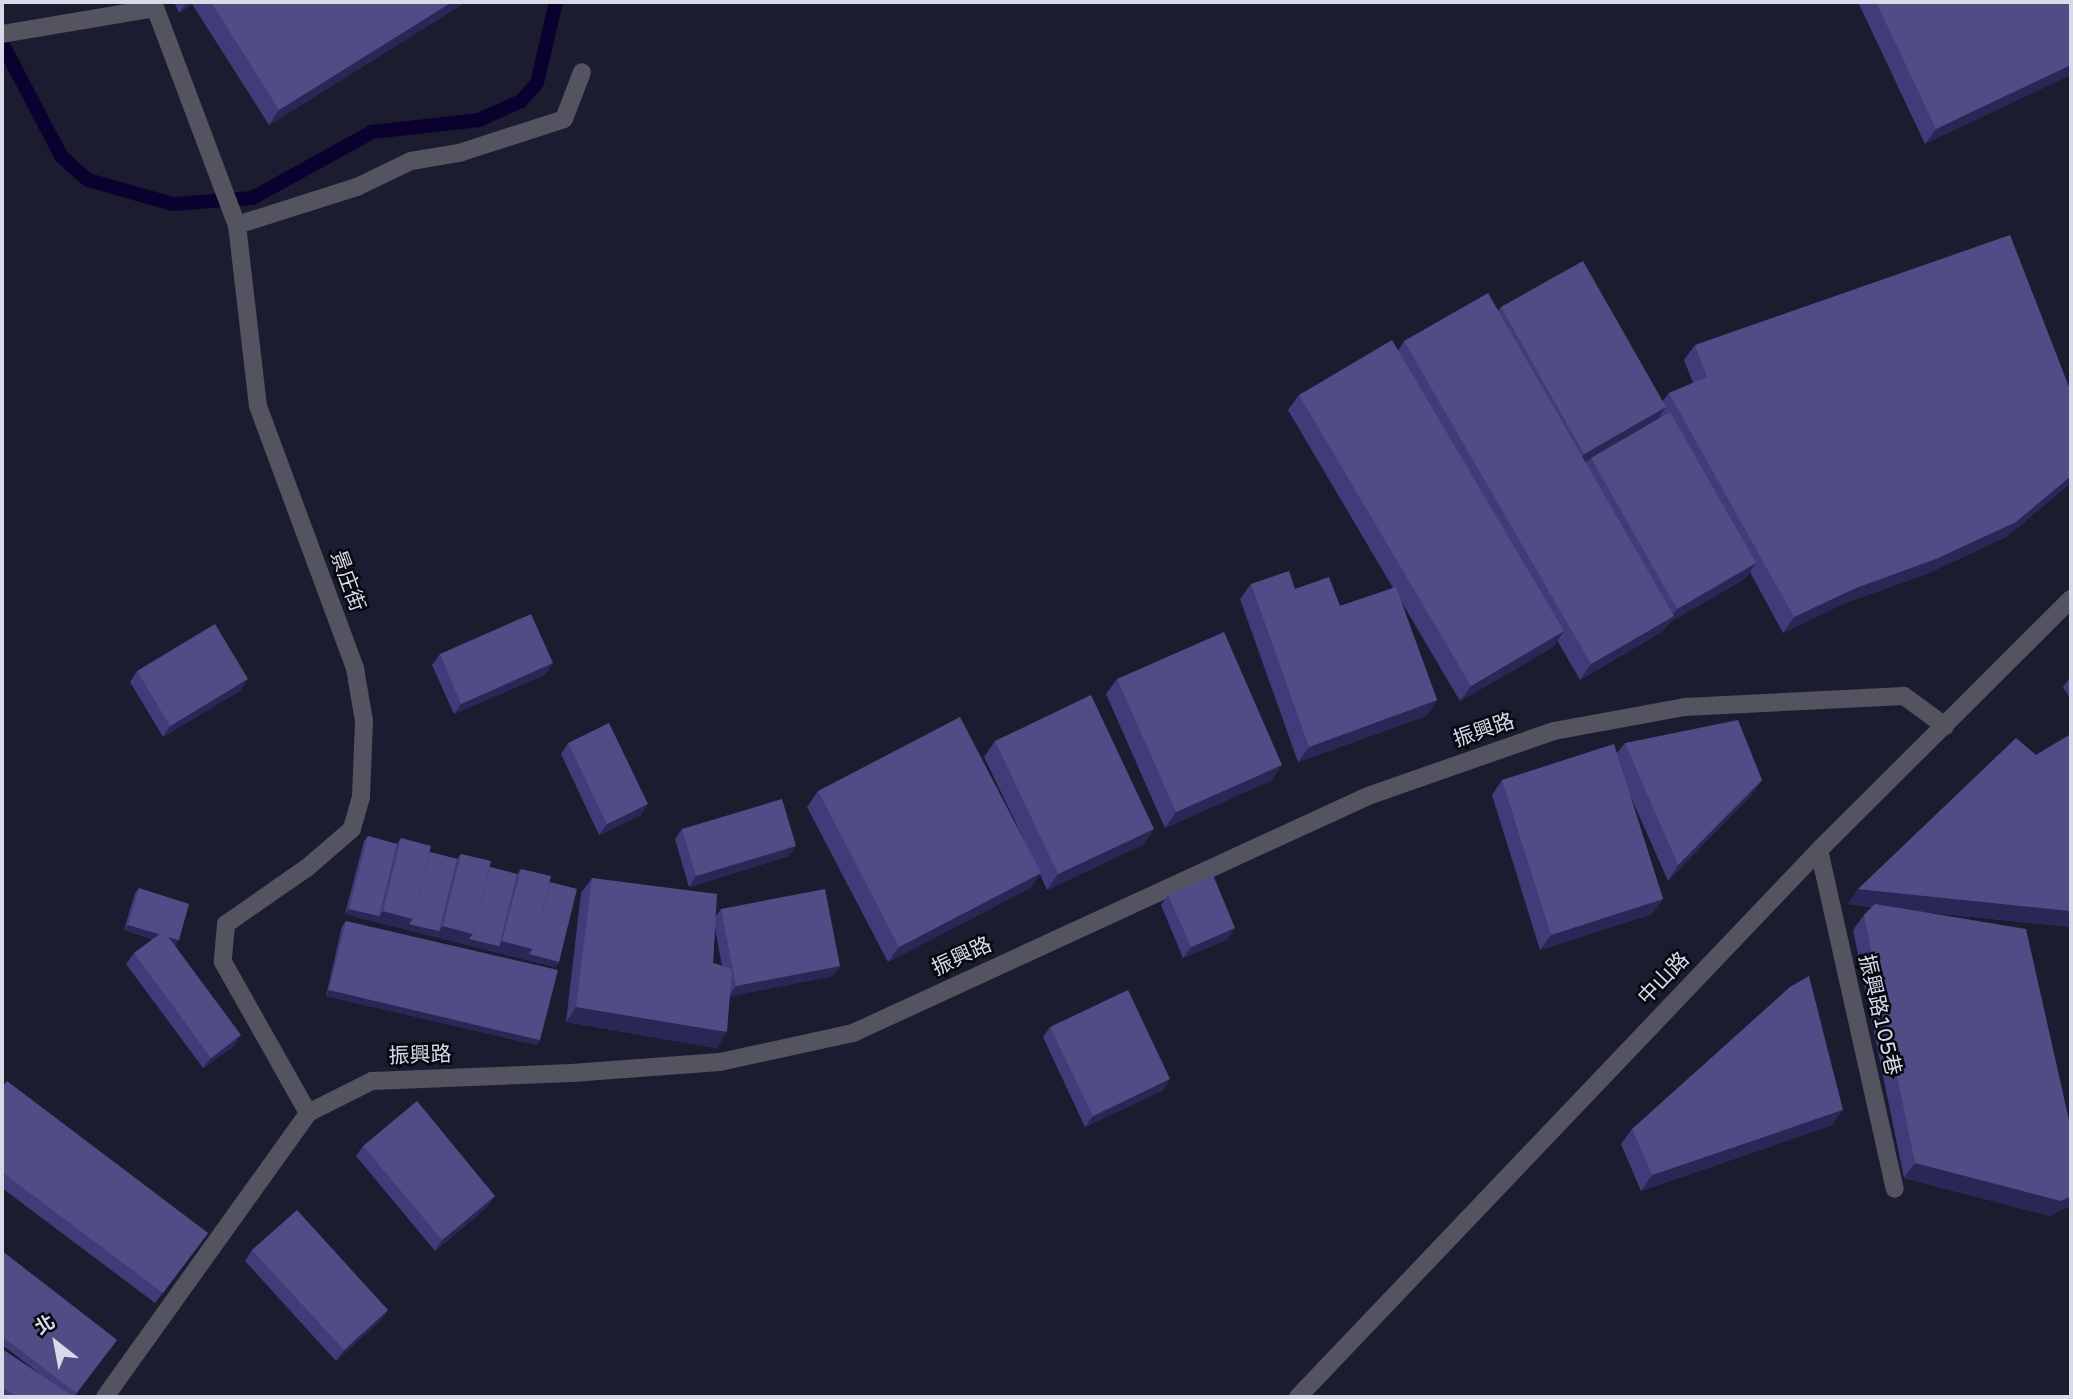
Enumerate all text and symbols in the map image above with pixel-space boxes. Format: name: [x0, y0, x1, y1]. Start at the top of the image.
street label: 景庄街: [324, 547, 370, 615]
street label: 振興路: [1450, 709, 1518, 753]
street label: 振興路: [928, 932, 996, 982]
street label: 中山路: [1633, 948, 1695, 1010]
street label: 振興路105巷: [1853, 952, 1905, 1078]
street label: 振興路: [388, 1042, 452, 1070]
north arrow: [21, 1308, 91, 1378]
text: 北: [31, 1311, 59, 1339]

